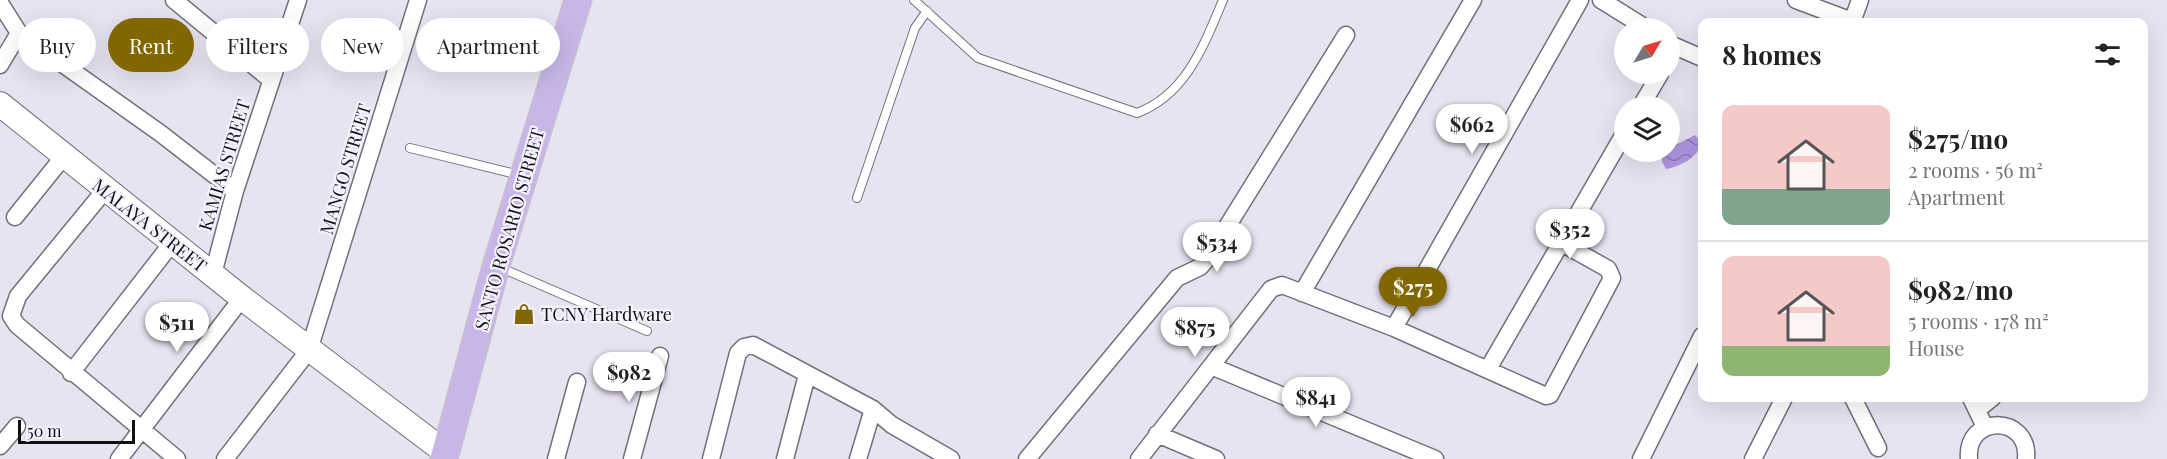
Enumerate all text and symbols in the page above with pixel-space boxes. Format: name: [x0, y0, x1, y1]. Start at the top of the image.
chip: Buy: [18, 18, 96, 72]
chip: Rent: [108, 18, 194, 72]
chip: Filters: [206, 18, 309, 72]
chip: New: [321, 18, 404, 72]
chip: Apartment: [416, 18, 560, 72]
north arrow: [1614, 18, 1680, 84]
map controls: [1614, 18, 1680, 162]
text: 8 homes: [1722, 37, 1821, 72]
icon: filters: [2091, 38, 2124, 71]
button: layers: [1614, 96, 1680, 162]
street label: KAMIAS STREET: [193, 97, 255, 233]
street label: MANGO STREET: [314, 101, 376, 237]
pin: $662: [1436, 104, 1508, 155]
text: $662: [1450, 110, 1494, 137]
text: $275/mo: [1908, 121, 2008, 156]
street label: SANTO ROSARIO STREET: [469, 125, 549, 333]
icon: home: [1770, 129, 1842, 201]
text: 2 rooms · 56 m²: [1908, 156, 2043, 183]
street label: MALAYA STREET: [88, 173, 212, 277]
text: Apartment: [1908, 183, 2005, 210]
pin: $352: [1534, 209, 1606, 260]
text: $352: [1550, 215, 1590, 242]
pin: $534: [1181, 222, 1253, 273]
text: $534: [1197, 228, 1237, 255]
pin: $275: [1377, 267, 1449, 318]
text: $982/mo: [1908, 272, 2013, 307]
text: $275: [1393, 273, 1433, 300]
icon: home: [1770, 280, 1842, 352]
pin: $511: [141, 302, 213, 353]
shop icon: TCNY Hardware: [512, 302, 536, 326]
place label: TCNY Hardware: [541, 302, 672, 326]
pin: $875: [1159, 307, 1231, 358]
text: 5 rooms · 178 m²: [1908, 307, 2049, 334]
text: $511: [159, 308, 195, 335]
text: $875: [1175, 313, 1215, 340]
text: House: [1908, 334, 1964, 361]
pin: $982: [593, 352, 665, 403]
text: $982: [607, 358, 651, 385]
pin: $841: [1280, 377, 1352, 428]
text: $841: [1296, 383, 1336, 410]
scale bar: [18, 417, 135, 444]
text: 50 m: [27, 420, 61, 441]

